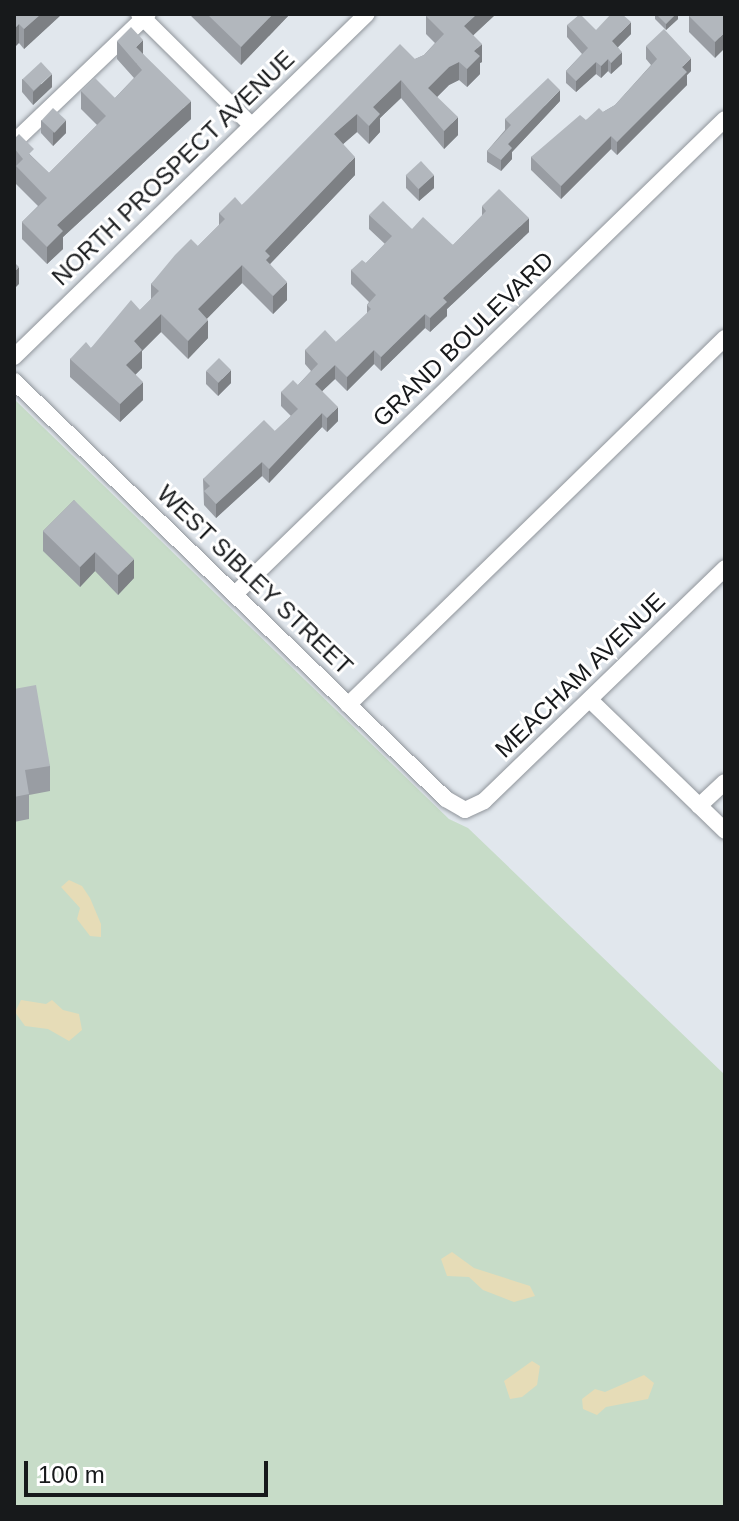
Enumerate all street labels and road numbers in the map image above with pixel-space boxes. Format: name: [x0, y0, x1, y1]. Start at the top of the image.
street label: NORTH PROSPECT AVENUE: [45, 44, 301, 292]
street label: GRAND BOULEVARD: [367, 245, 559, 433]
street label: WEST SIBLEY STREET: [151, 479, 359, 681]
street label: MEACHAM AVENUE: [489, 586, 671, 764]

